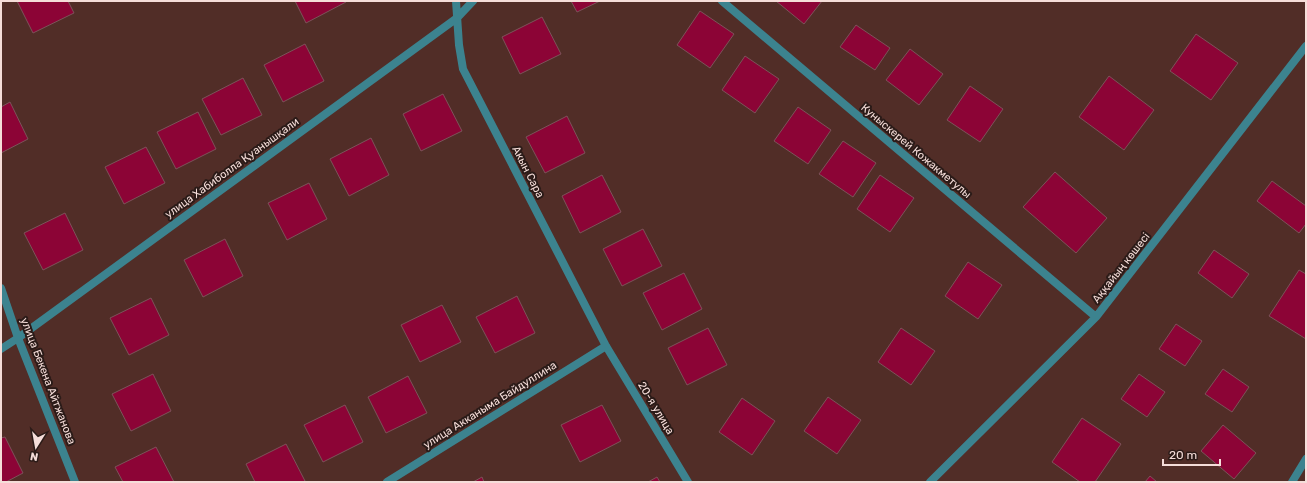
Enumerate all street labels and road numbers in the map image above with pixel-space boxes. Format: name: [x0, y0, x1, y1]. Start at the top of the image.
street label: Куныскерей Кожакметулы: [858, 101, 974, 201]
street label: улица Хабиболла Қуанышқали: [162, 115, 302, 221]
street label: Акын Сара: [509, 144, 547, 200]
street label: Аққайың көшесі: [1090, 230, 1152, 306]
street label: улица Бекена Айтжанова: [18, 316, 78, 446]
street label: улица Акканыма Байдуллина: [421, 359, 559, 451]
street label: 20-я улица: [635, 379, 677, 437]

